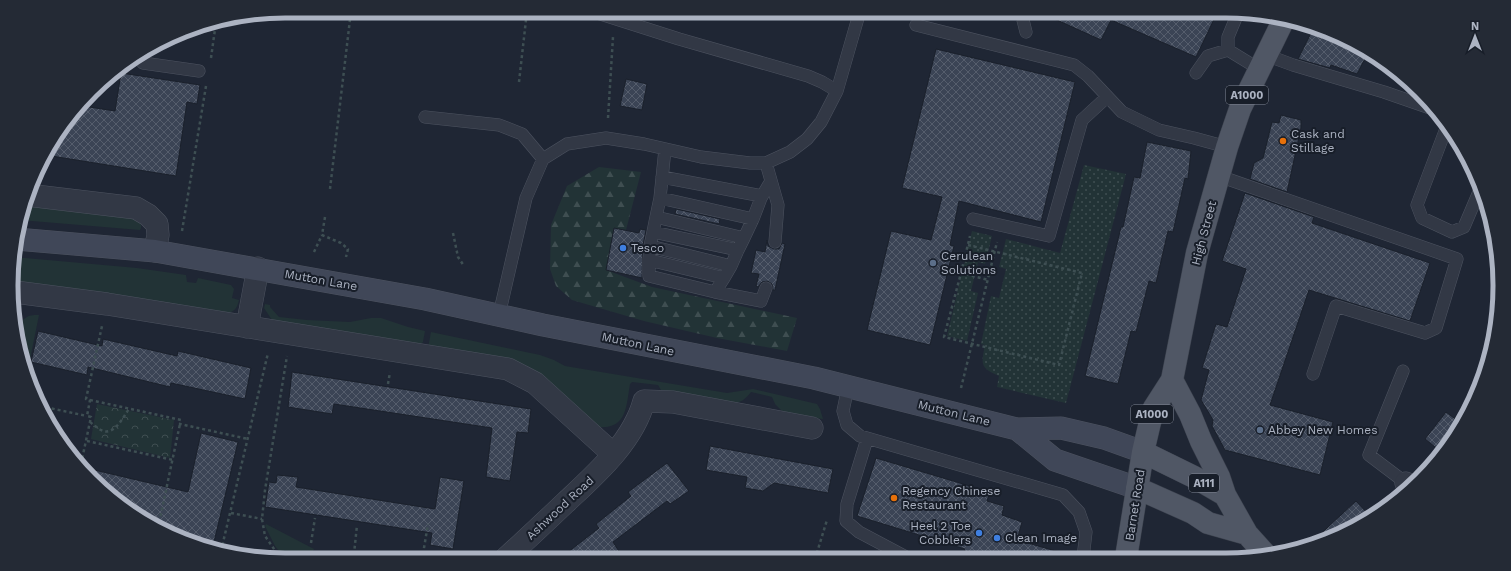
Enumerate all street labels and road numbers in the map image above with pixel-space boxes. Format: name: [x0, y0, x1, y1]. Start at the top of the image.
road number: A1000: [1226, 86, 1268, 104]
street label: High Street: [1189, 199, 1219, 267]
street label: Mutton Lane: [283, 267, 359, 293]
street label: Mutton Lane: [600, 329, 676, 359]
street label: Mutton Lane: [916, 397, 992, 429]
road number: A1000: [1131, 405, 1173, 423]
street label: Barnet Road: [1122, 468, 1148, 542]
street label: Ashwood Road: [524, 473, 596, 543]
road number: A111: [1189, 474, 1219, 492]

